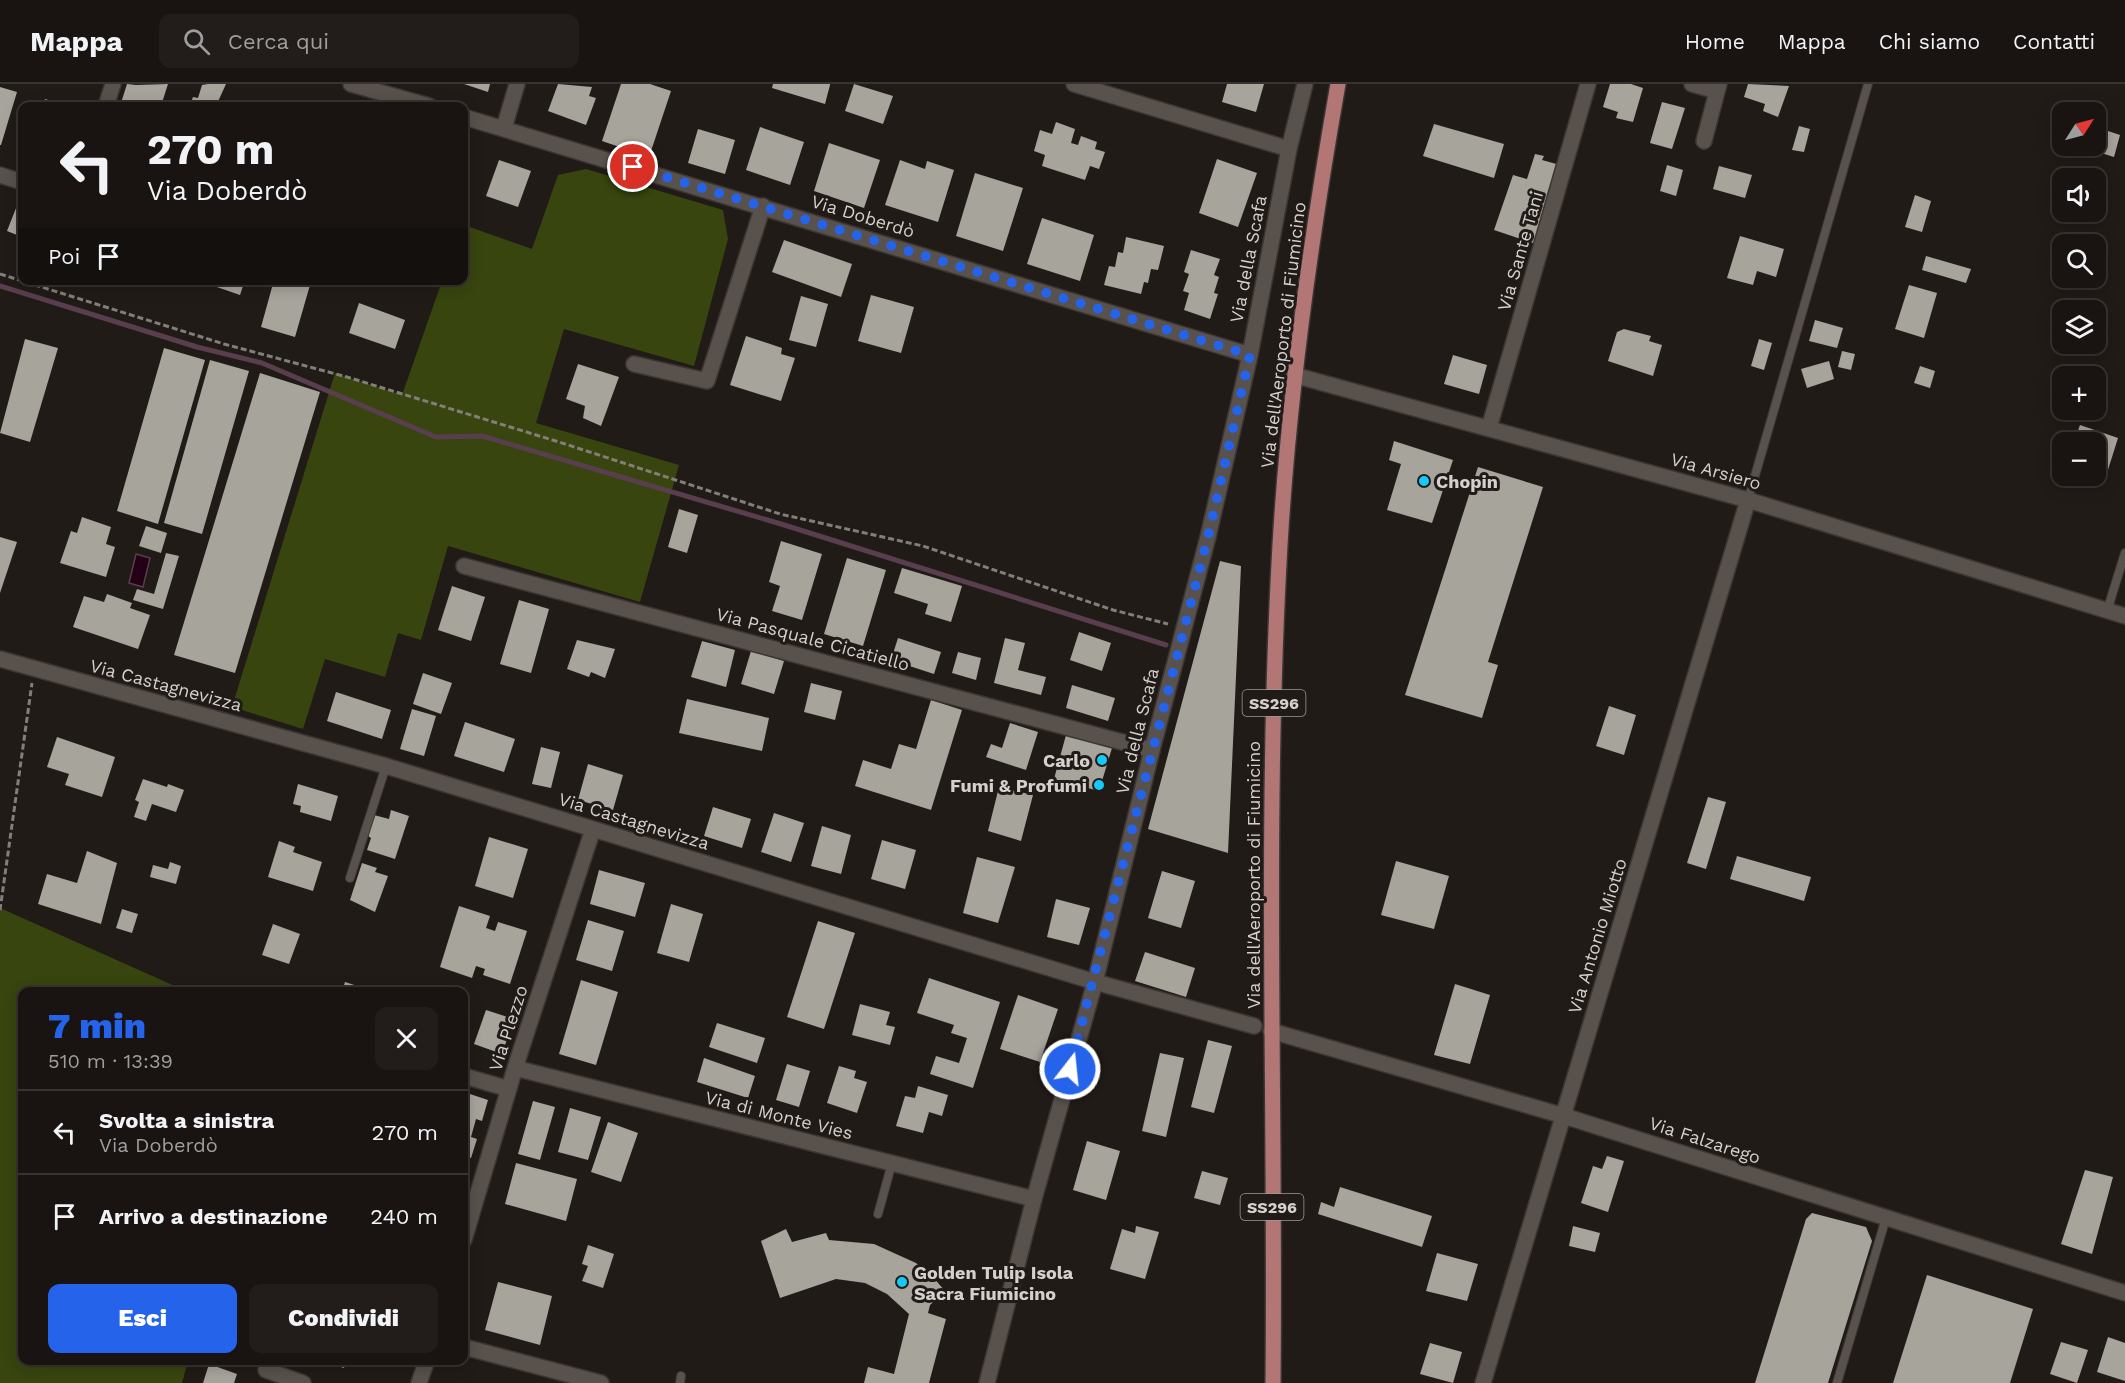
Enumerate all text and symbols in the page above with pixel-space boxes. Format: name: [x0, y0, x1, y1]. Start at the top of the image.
search box: [159, 14, 579, 68]
text: Mappa: [30, 25, 123, 58]
icon: search: [180, 25, 213, 58]
text: Cerca qui: [228, 29, 329, 54]
text: Home: [1685, 29, 1745, 54]
text: Mappa: [1778, 29, 1846, 54]
text: Chi siamo: [1879, 29, 1980, 54]
text: Contatti: [2013, 29, 2095, 54]
north arrow: [2052, 102, 2106, 156]
map controls: [2052, 102, 2106, 486]
text: 270 m: [147, 125, 274, 174]
icon: left: [48, 126, 126, 204]
pin: [607, 141, 658, 192]
icon: arrive: [616, 150, 649, 183]
button: sound: [2052, 168, 2106, 222]
text: Via Doberdò: [147, 175, 307, 207]
street label: Via Sante Tani: [1493, 189, 1547, 313]
street label: Via Doberdò: [809, 190, 917, 242]
street label: Via della Scafa: [1225, 193, 1271, 325]
street label: Via dell'Aeroporto di Fiumicino: [1256, 201, 1310, 469]
button: search: [2052, 234, 2106, 288]
icon: arrive: [92, 240, 125, 273]
text: Poi: [48, 244, 80, 269]
button: layers: [2052, 300, 2106, 354]
button: +: [2052, 366, 2106, 420]
button: −: [2052, 432, 2106, 486]
street label: Via Arsiero: [1668, 448, 1764, 494]
place label: Chopin: [1436, 471, 1498, 492]
marker: Chopin: [1417, 474, 1431, 488]
street label: Via Pasquale Cicatiello: [714, 603, 912, 675]
street label: Via Castagnevizza: [88, 655, 244, 715]
street label: Via della Scafa: [1111, 666, 1163, 796]
road number: SS296: [1242, 690, 1306, 716]
street label: Via dell'Aeroporto di Fiumicino: [1243, 741, 1264, 1009]
place label: Carlo: [1043, 750, 1090, 771]
marker: Carlo: [1095, 753, 1109, 767]
place label: Fumi & Profumi: [950, 775, 1087, 796]
marker: Fumi & Profumi: [1092, 778, 1106, 792]
street label: Via Castagnevizza: [556, 788, 712, 854]
street label: Via Antonio Miotto: [1563, 856, 1631, 1016]
street label: Via Plezzo: [484, 982, 532, 1074]
text: 7 min: [48, 1005, 146, 1047]
button: close: [375, 1007, 438, 1070]
position arrow: [1038, 1037, 1102, 1101]
text: 510 m · 13:39: [48, 1049, 173, 1073]
street label: Via di Monte Vies: [703, 1086, 855, 1144]
text: Svolta a sinistra: [99, 1108, 274, 1133]
street label: Via Falzarego: [1647, 1112, 1763, 1168]
icon: left: [48, 1116, 81, 1149]
text: 270 m: [372, 1120, 438, 1145]
text: Via Doberdò: [99, 1133, 218, 1157]
road number: SS296: [1240, 1194, 1304, 1220]
icon: arrive: [48, 1200, 81, 1233]
text: Arrivo a destinazione: [99, 1204, 328, 1229]
text: 240 m: [370, 1204, 438, 1229]
place label: Golden Tulip Isola Sacra Fiumicino: [914, 1262, 1074, 1304]
marker: Golden Tulip Isola Sacra Fiumicino: [895, 1275, 909, 1289]
button: Esci: [48, 1284, 237, 1353]
button: Condividi: [249, 1284, 438, 1353]

